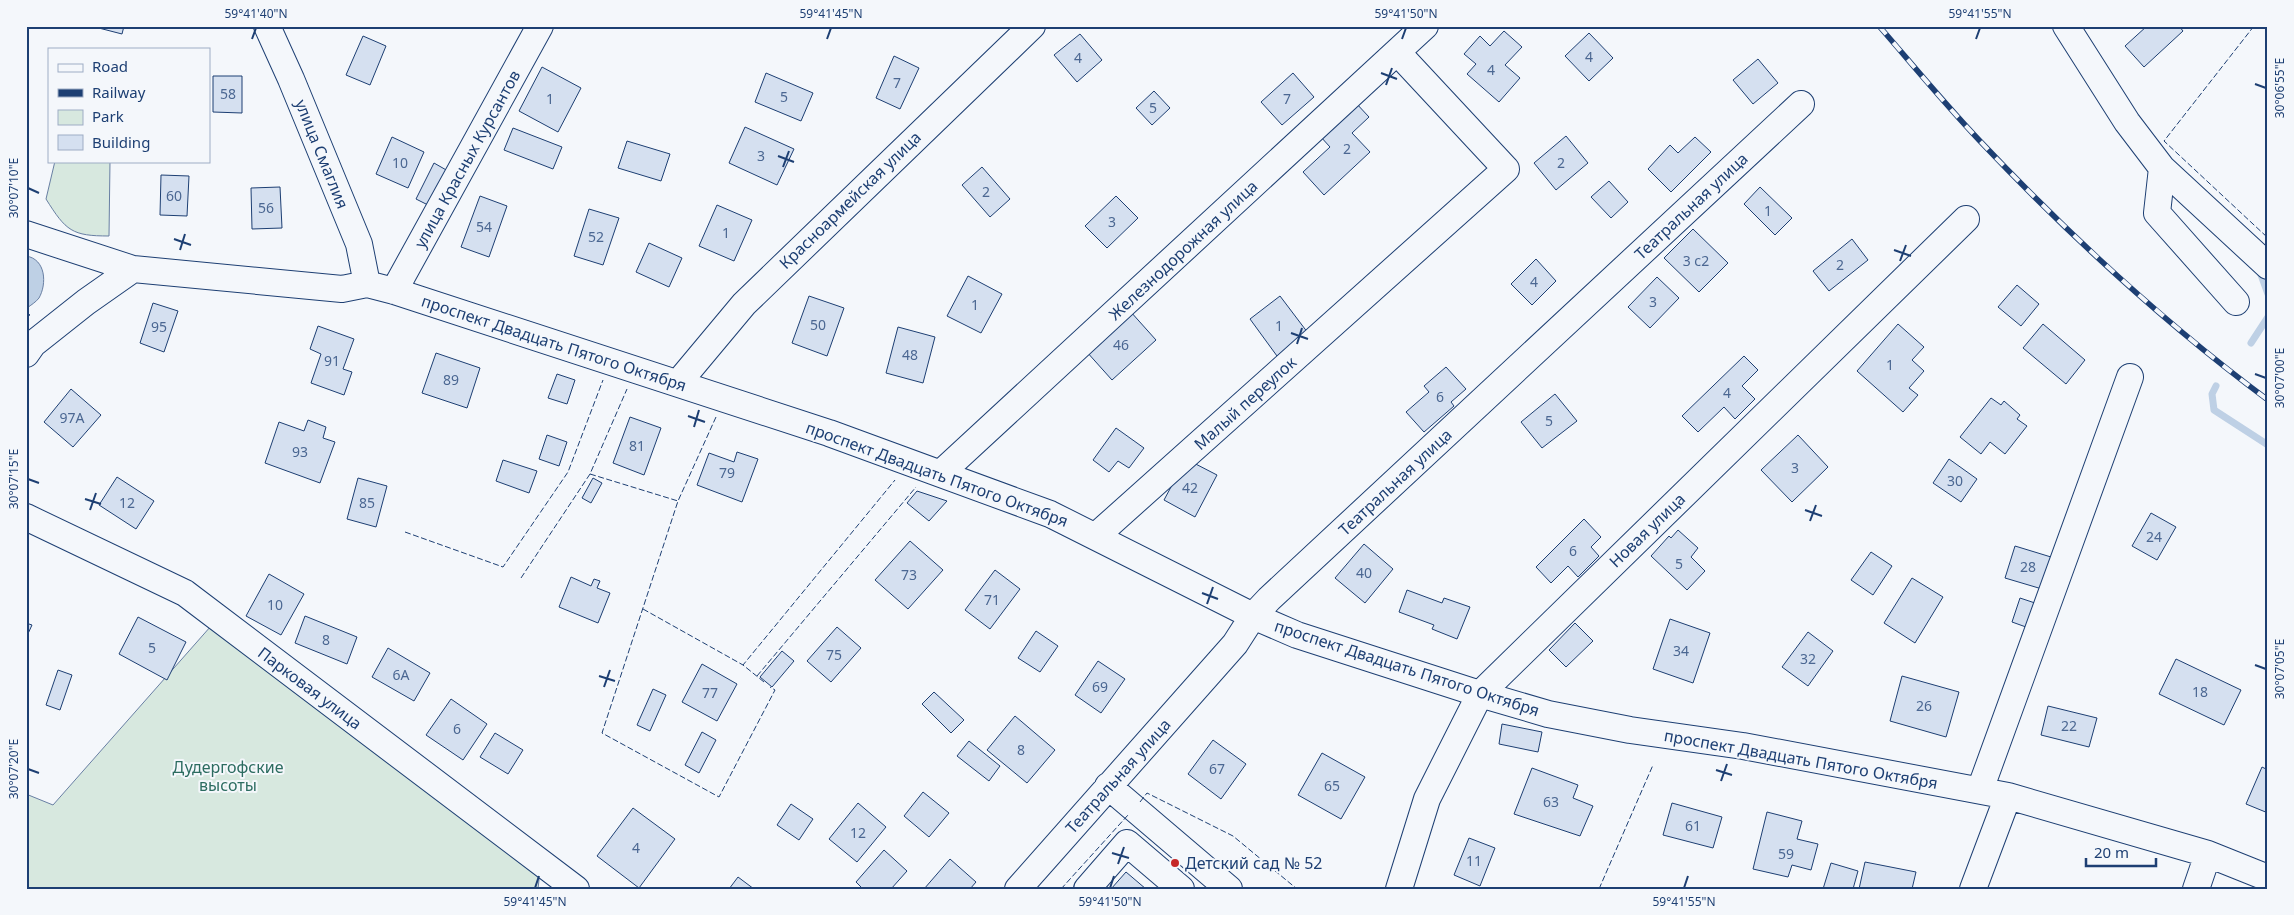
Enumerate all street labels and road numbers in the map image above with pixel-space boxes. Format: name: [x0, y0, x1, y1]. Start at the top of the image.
street label: улица Красных Курсантов: [409, 66, 525, 252]
street label: улица Смаглия: [290, 96, 354, 212]
street label: Красноармейская улица: [774, 126, 926, 274]
street label: Театральная улица: [1630, 148, 1752, 264]
street label: Железнодорожная улица: [1104, 175, 1262, 325]
street label: проспект Двадцать Пятого Октября: [419, 290, 689, 396]
street label: Малый переулок: [1189, 351, 1301, 455]
street label: проспект Двадцать Пятого Октября: [803, 416, 1071, 532]
street label: Театральная улица: [1334, 424, 1456, 540]
street label: Новая улица: [1604, 488, 1690, 572]
street label: проспект Двадцать Пятого Октября: [1272, 615, 1542, 721]
street label: Парковая улица: [254, 642, 366, 734]
street label: Театральная улица: [1060, 714, 1176, 838]
street label: проспект Двадцать Пятого Октября: [1662, 724, 1940, 794]

